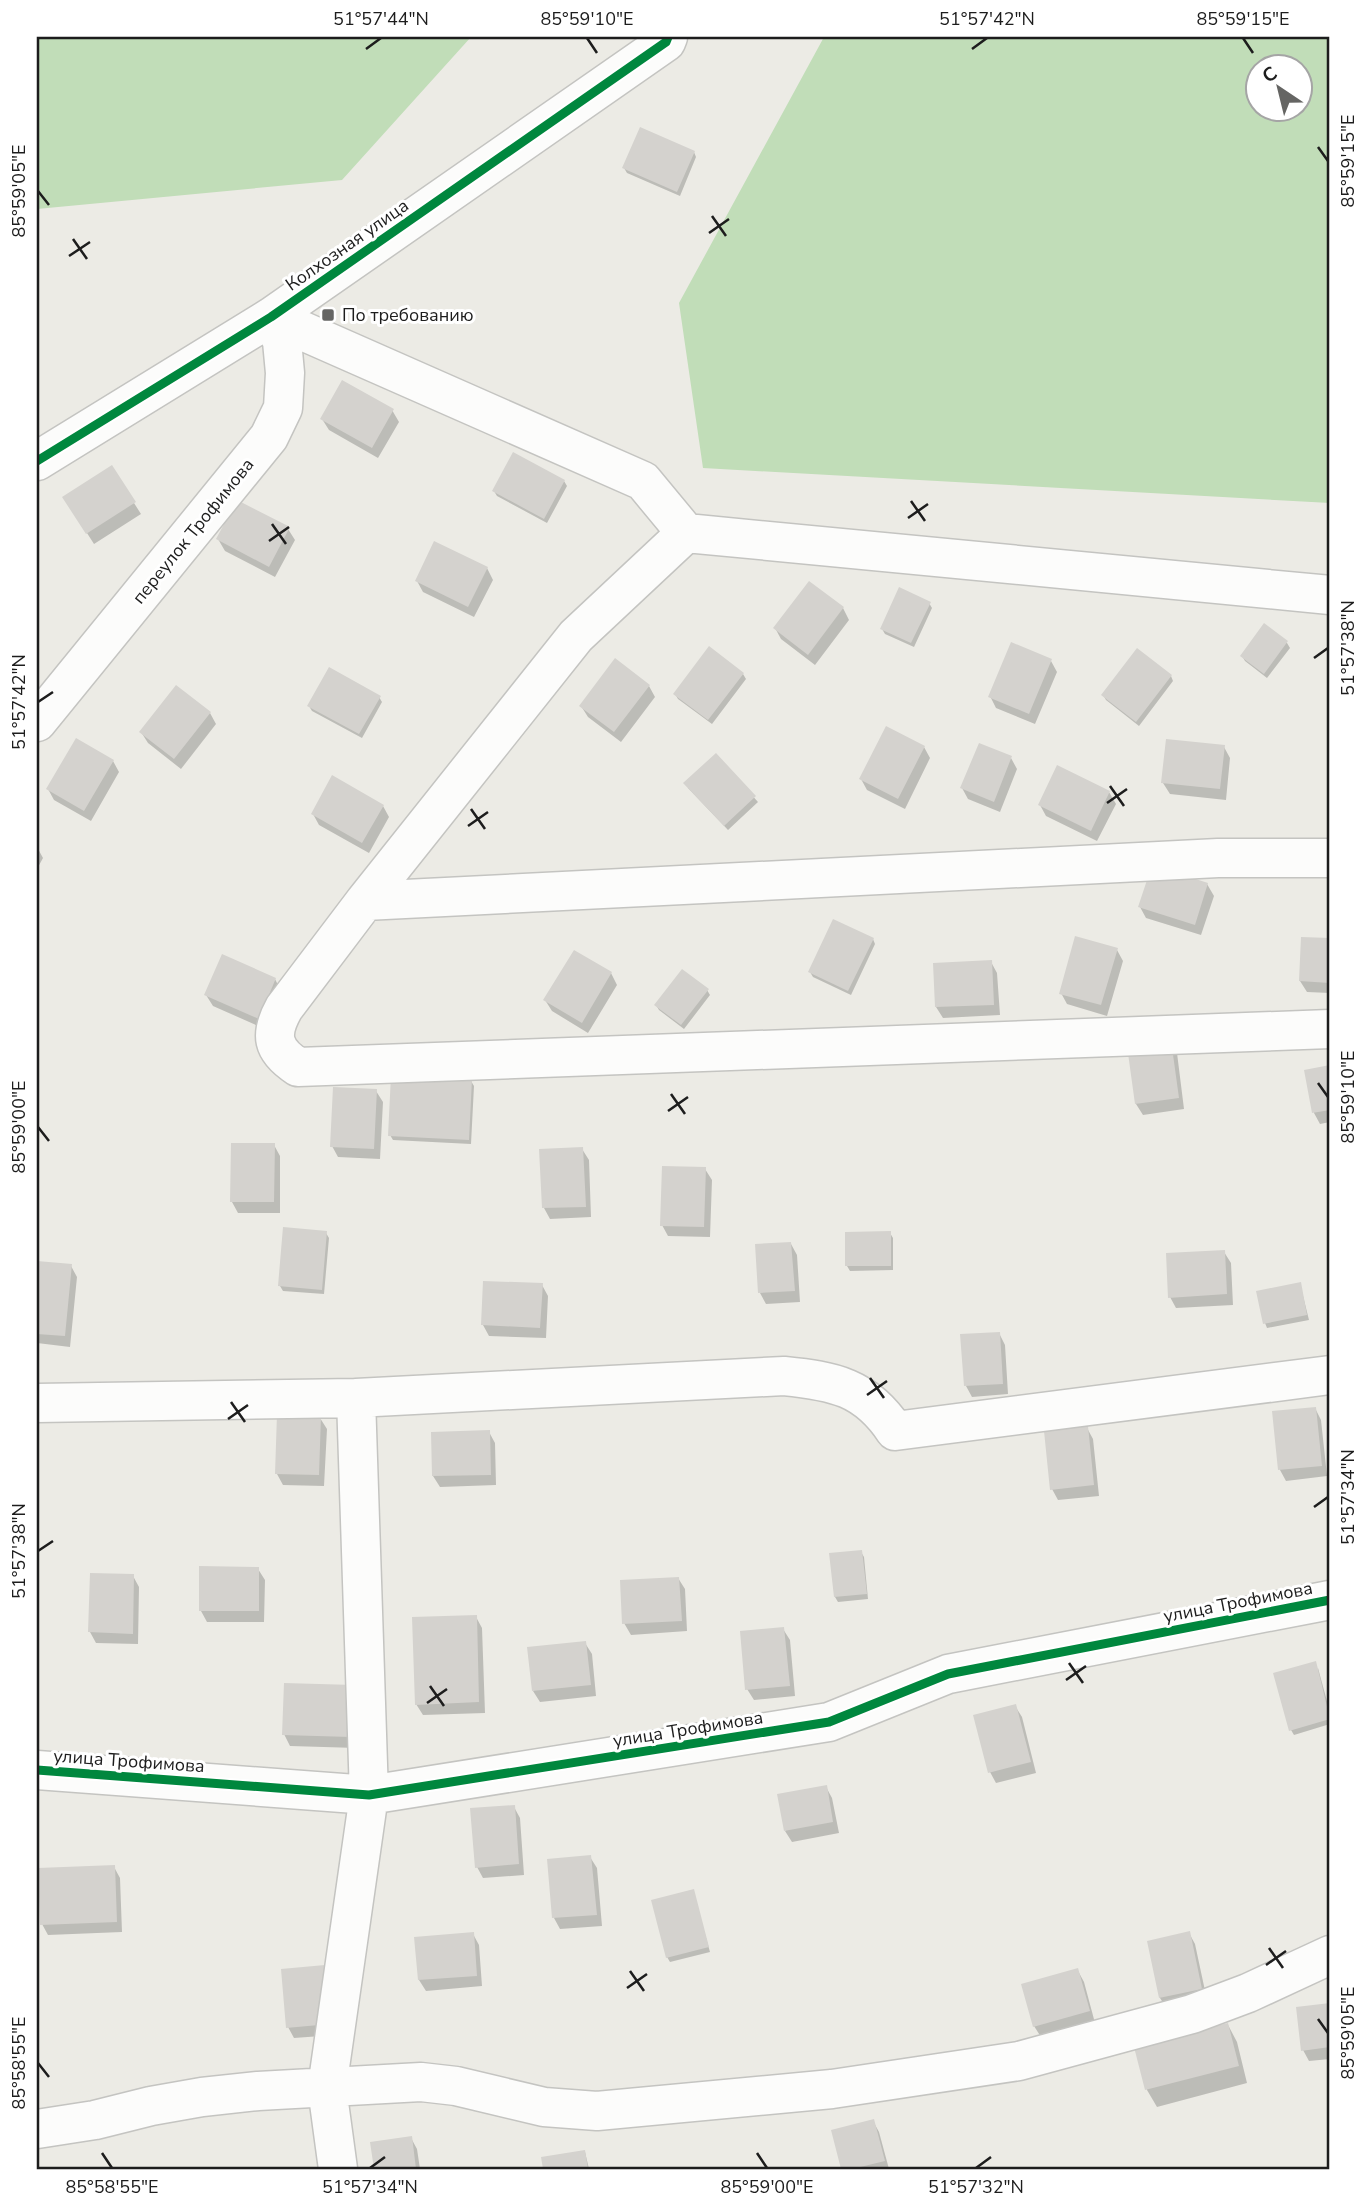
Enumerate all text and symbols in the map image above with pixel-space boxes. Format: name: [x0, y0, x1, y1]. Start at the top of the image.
text: 51°57'44"N: [333, 7, 429, 31]
text: 85°59'10"E: [541, 7, 634, 31]
text: 51°57'42"N: [939, 7, 1035, 31]
text: 85°59'15"E: [1197, 7, 1290, 31]
north arrow: [1244, 52, 1314, 122]
text: С: [1257, 60, 1283, 89]
text: 85°59'15"E: [1336, 115, 1360, 208]
text: 85°59'05"E: [7, 145, 31, 238]
street label: Колхозная улица: [281, 194, 413, 296]
place label: По требованию: [342, 303, 474, 327]
marker: По требованию: [320, 307, 336, 323]
street label: переулок Трофимова: [127, 453, 259, 609]
text: 51°57'38"N: [1336, 600, 1360, 696]
text: 51°57'42"N: [7, 654, 31, 750]
text: 85°59'10"E: [1336, 1051, 1360, 1144]
text: 85°59'00"E: [7, 1081, 31, 1174]
text: 51°57'34"N: [1336, 1449, 1360, 1545]
text: 51°57'38"N: [7, 1503, 31, 1599]
street label: улица Трофимова: [1161, 1576, 1315, 1628]
street label: улица Трофимова: [611, 1705, 765, 1753]
street label: улица Трофимова: [53, 1744, 205, 1778]
text: 85°59'05"E: [1336, 1987, 1360, 2080]
text: 85°58'55"E: [7, 2017, 31, 2110]
text: 85°58'55"E: [66, 2175, 159, 2199]
text: 51°57'34"N: [322, 2175, 418, 2199]
text: 85°59'00"E: [721, 2175, 814, 2199]
text: 51°57'32"N: [928, 2175, 1024, 2199]

